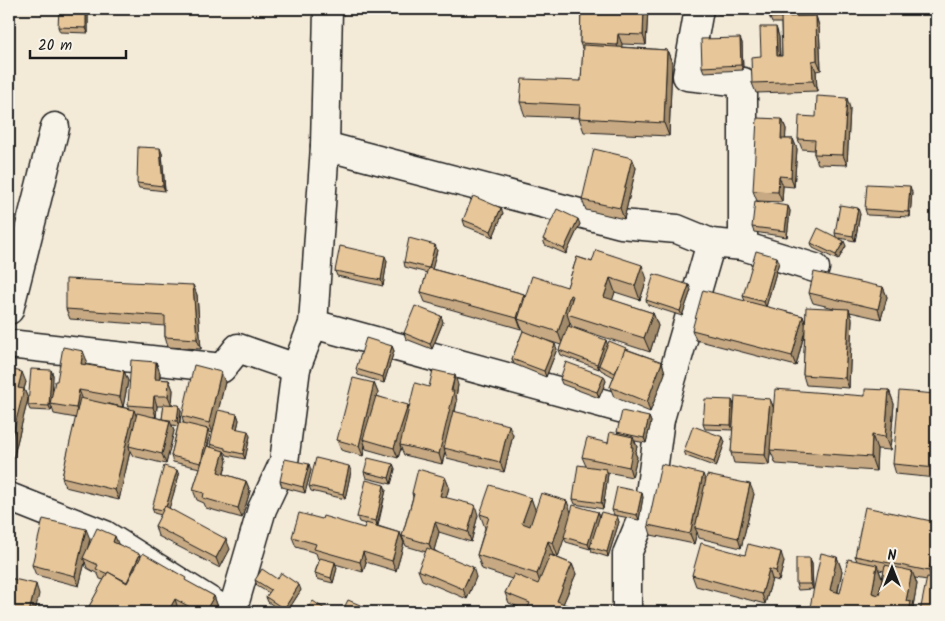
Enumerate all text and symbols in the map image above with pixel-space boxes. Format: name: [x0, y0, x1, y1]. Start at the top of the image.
scale bar: [30, 28, 126, 60]
text: 20 m: [38, 34, 72, 58]
north arrow: [868, 544, 918, 594]
text: N: [888, 545, 897, 567]

